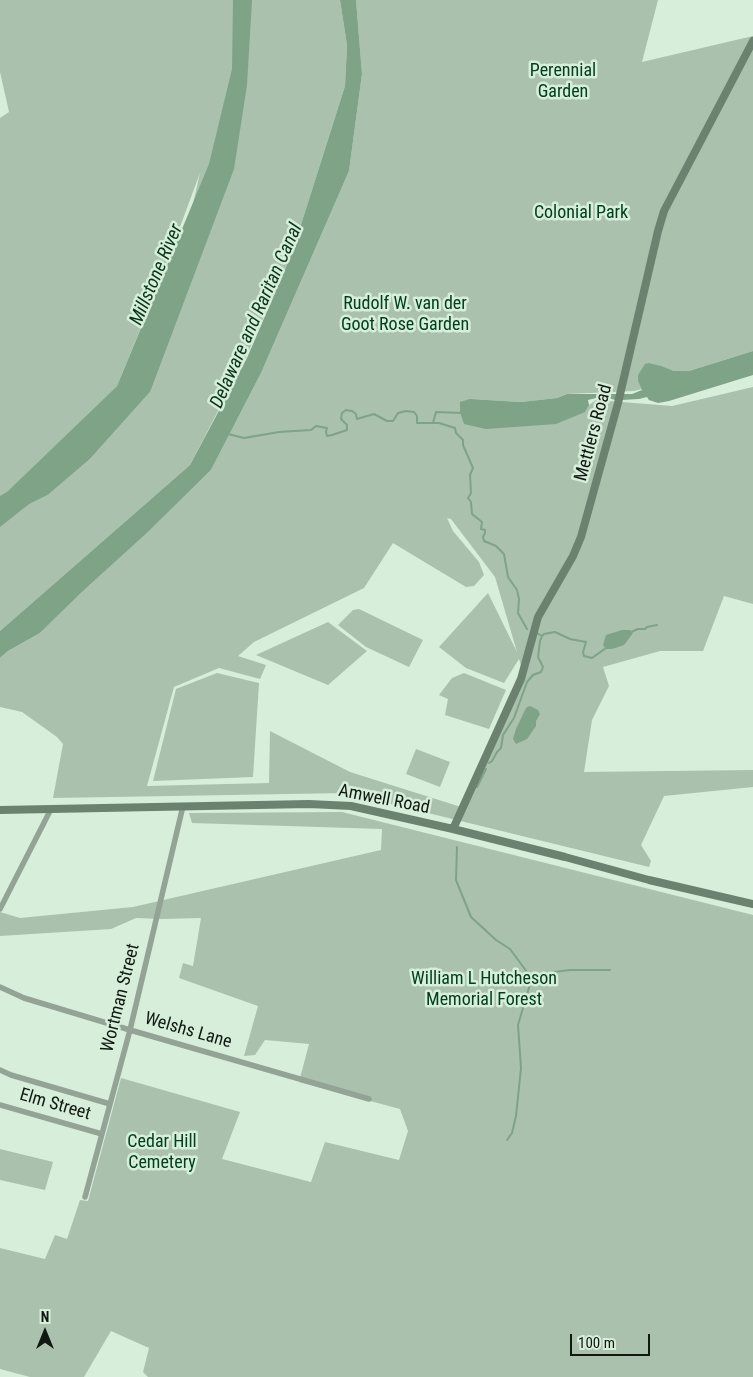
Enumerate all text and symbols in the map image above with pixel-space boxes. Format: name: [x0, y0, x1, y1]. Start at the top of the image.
park label: Perennial Garden: [530, 60, 596, 102]
park label: Colonial Park: [534, 202, 628, 224]
water label: Delaware and Raritan Canal: [206, 220, 308, 412]
water label: Millstone River: [126, 221, 188, 329]
park label: Rudolf W. van der Goot Rose Garden: [341, 293, 469, 336]
street label: Mettlers Road: [571, 382, 617, 484]
street label: Amwell Road: [336, 781, 432, 819]
street label: Wortman Street: [97, 942, 145, 1054]
park label: William L Hutcheson Memorial Forest: [411, 968, 557, 1011]
street label: Welshs Lane: [142, 1008, 234, 1054]
street label: Elm Street: [17, 1085, 93, 1125]
park label: Cedar Hill Cemetery: [127, 1131, 197, 1174]
north arrow: [20, 1307, 70, 1357]
text: N: [41, 1309, 49, 1325]
scale bar: [573, 1324, 653, 1356]
text: 100 m: [578, 1334, 615, 1352]

